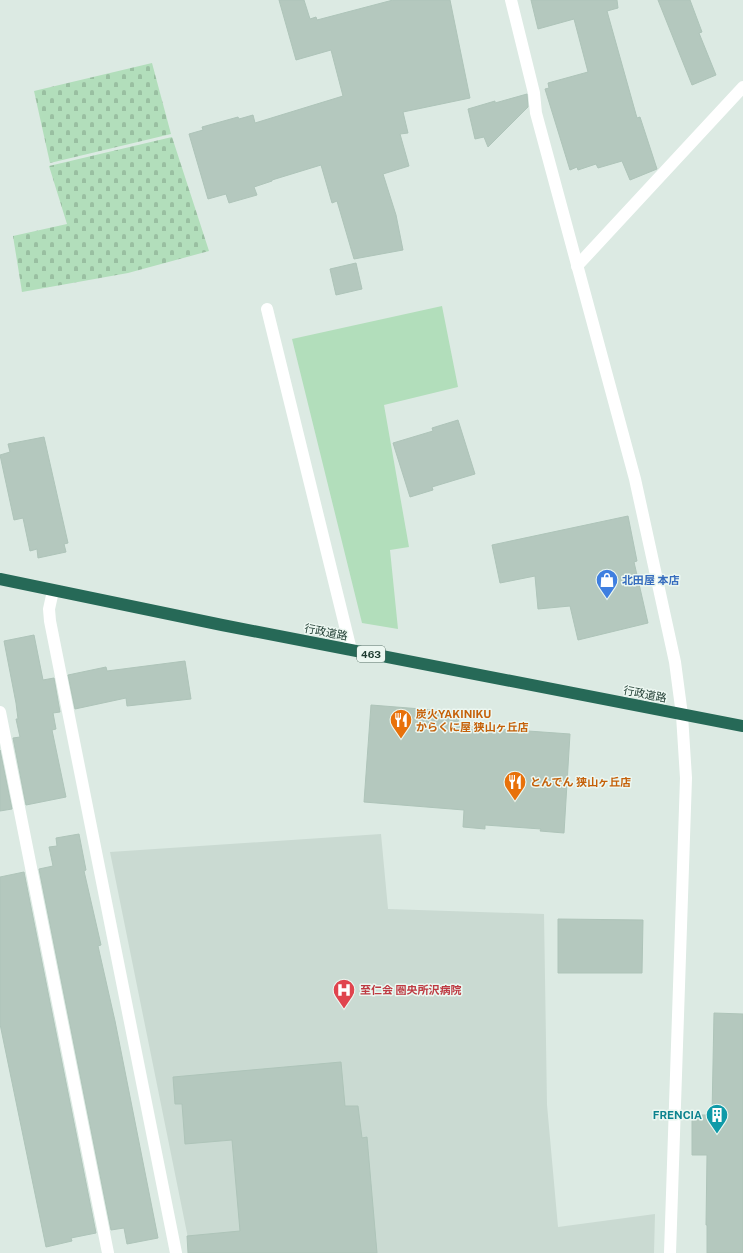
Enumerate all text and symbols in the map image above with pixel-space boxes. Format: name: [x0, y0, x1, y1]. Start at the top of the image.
shop icon: 北田屋 本店: [594, 567, 620, 600]
place label: 北田屋 本店: [622, 574, 679, 586]
street label: 行政道路: [303, 622, 349, 642]
road number: 463: [357, 646, 385, 662]
street label: 行政道路: [622, 684, 668, 704]
restaurant icon: 炭火YAKINIKU からくに屋 狭山ヶ丘店: [388, 707, 414, 740]
place label: 炭火YAKINIKU からくに屋 狭山ヶ丘店: [416, 708, 528, 733]
restaurant icon: とんでん 狭山ヶ丘店: [502, 769, 528, 802]
place label: とんでん 狭山ヶ丘店: [530, 776, 631, 788]
hospital icon: 至仁会 圏央所沢病院: [331, 977, 357, 1010]
place label: 至仁会 圏央所沢病院: [360, 984, 461, 996]
building icon: FRENCIA: [704, 1102, 730, 1135]
place label: FRENCIA: [653, 1109, 702, 1121]

